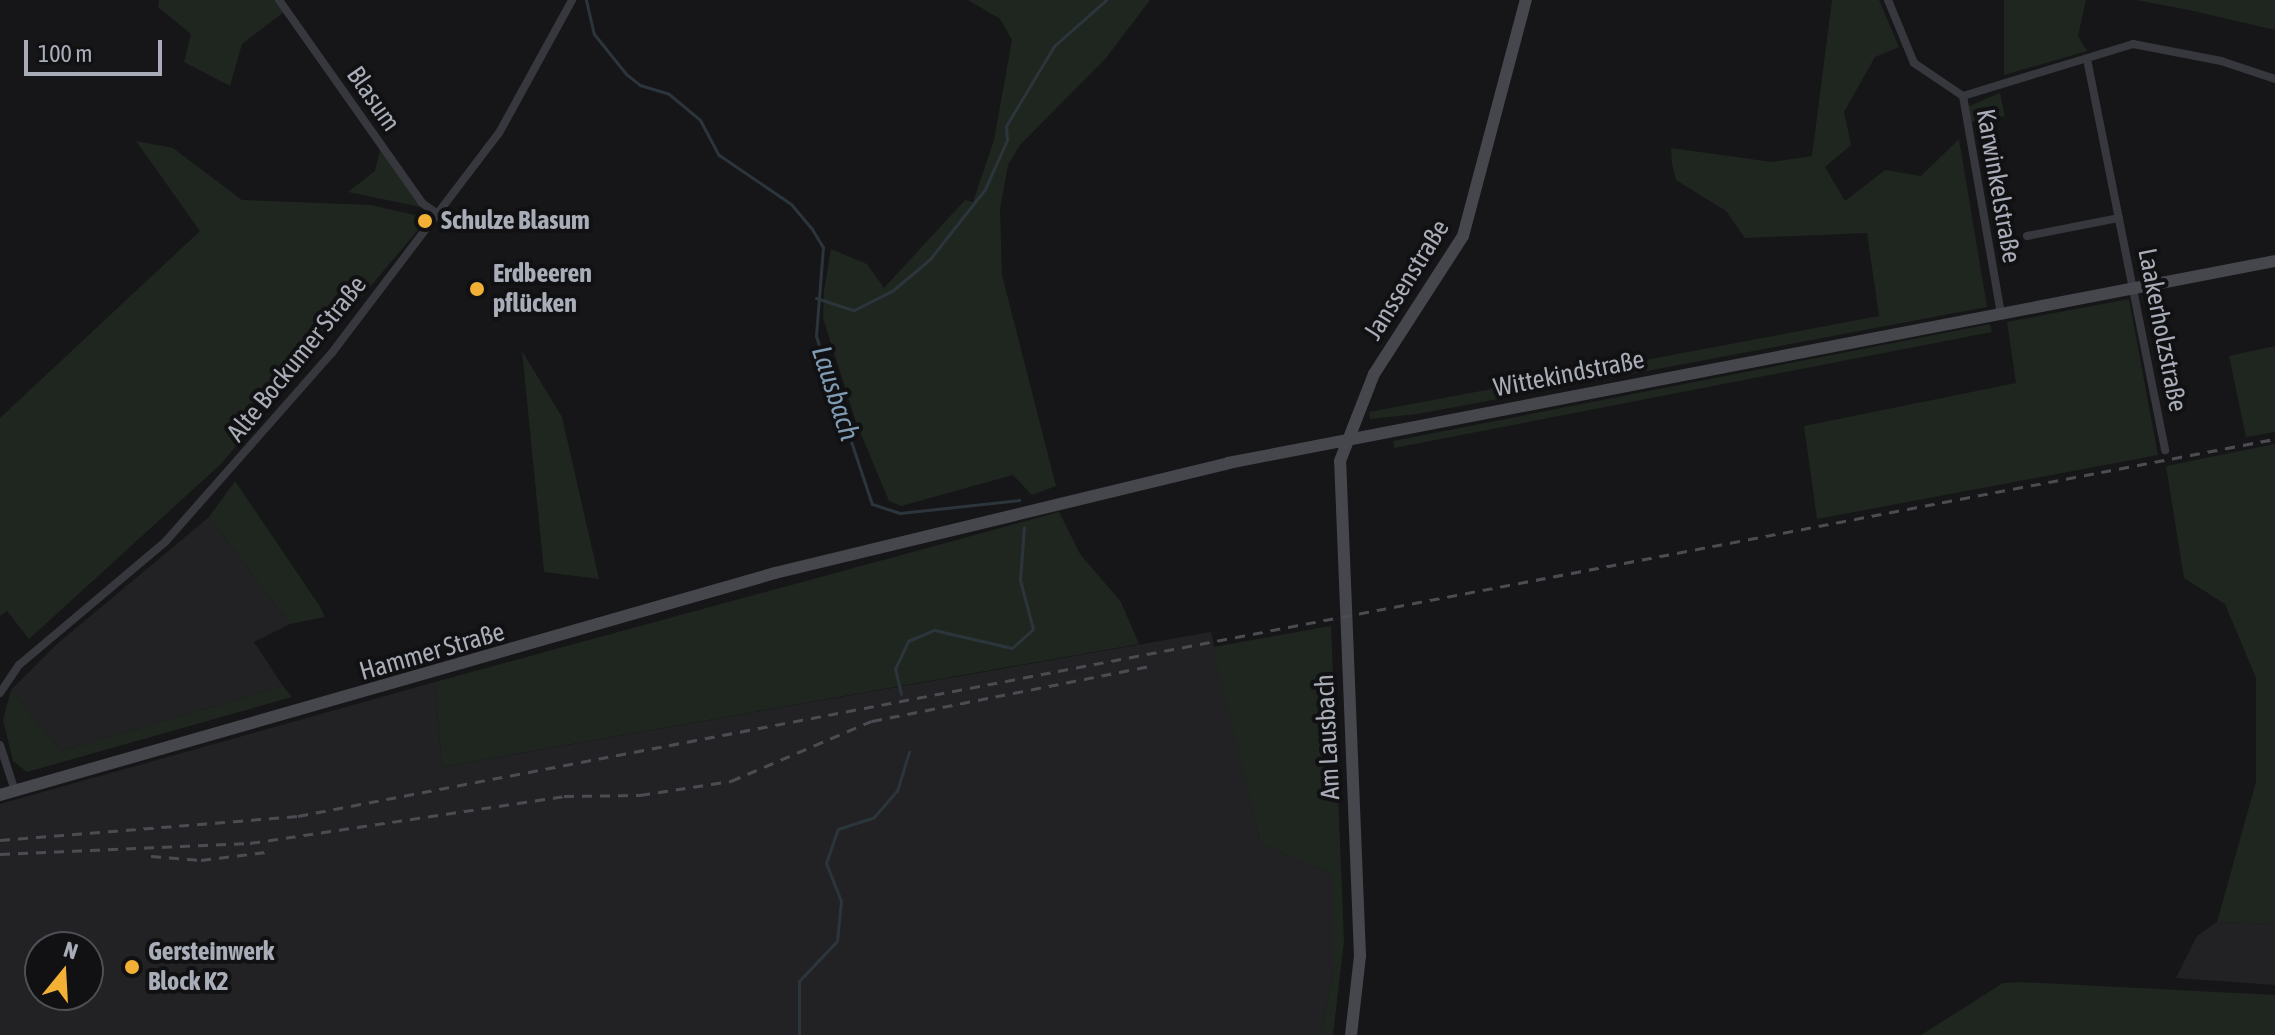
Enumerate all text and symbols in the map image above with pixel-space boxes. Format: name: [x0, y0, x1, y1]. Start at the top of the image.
scale bar: [28, 24, 166, 74]
text: 100 m: [38, 40, 92, 67]
street label: Blasum: [340, 61, 406, 137]
street label: Karwinkelstraße: [1969, 107, 2027, 265]
place label: Schulze Blasum: [441, 205, 590, 237]
marker: Schulze Blasum: [416, 212, 434, 230]
street label: Janssenstraße: [1358, 214, 1456, 346]
street label: Laakerholzstraße: [2131, 246, 2193, 414]
place label: Erdbeeren pflücken: [493, 258, 592, 320]
street label: Alte Bockumer Straße: [221, 270, 373, 448]
marker: Erdbeeren pflücken: [468, 280, 486, 298]
water label: Lausbach: [805, 341, 867, 445]
street label: Wittekindstraße: [1491, 344, 1647, 404]
street label: Hammer Straße: [356, 616, 508, 688]
street label: Am Lausbach: [1309, 673, 1347, 801]
north arrow: [24, 931, 104, 1011]
text: N: [61, 936, 81, 964]
place label: Gersteinwerk Block K2: [148, 936, 274, 998]
marker: Gersteinwerk Block K2: [123, 958, 141, 976]

